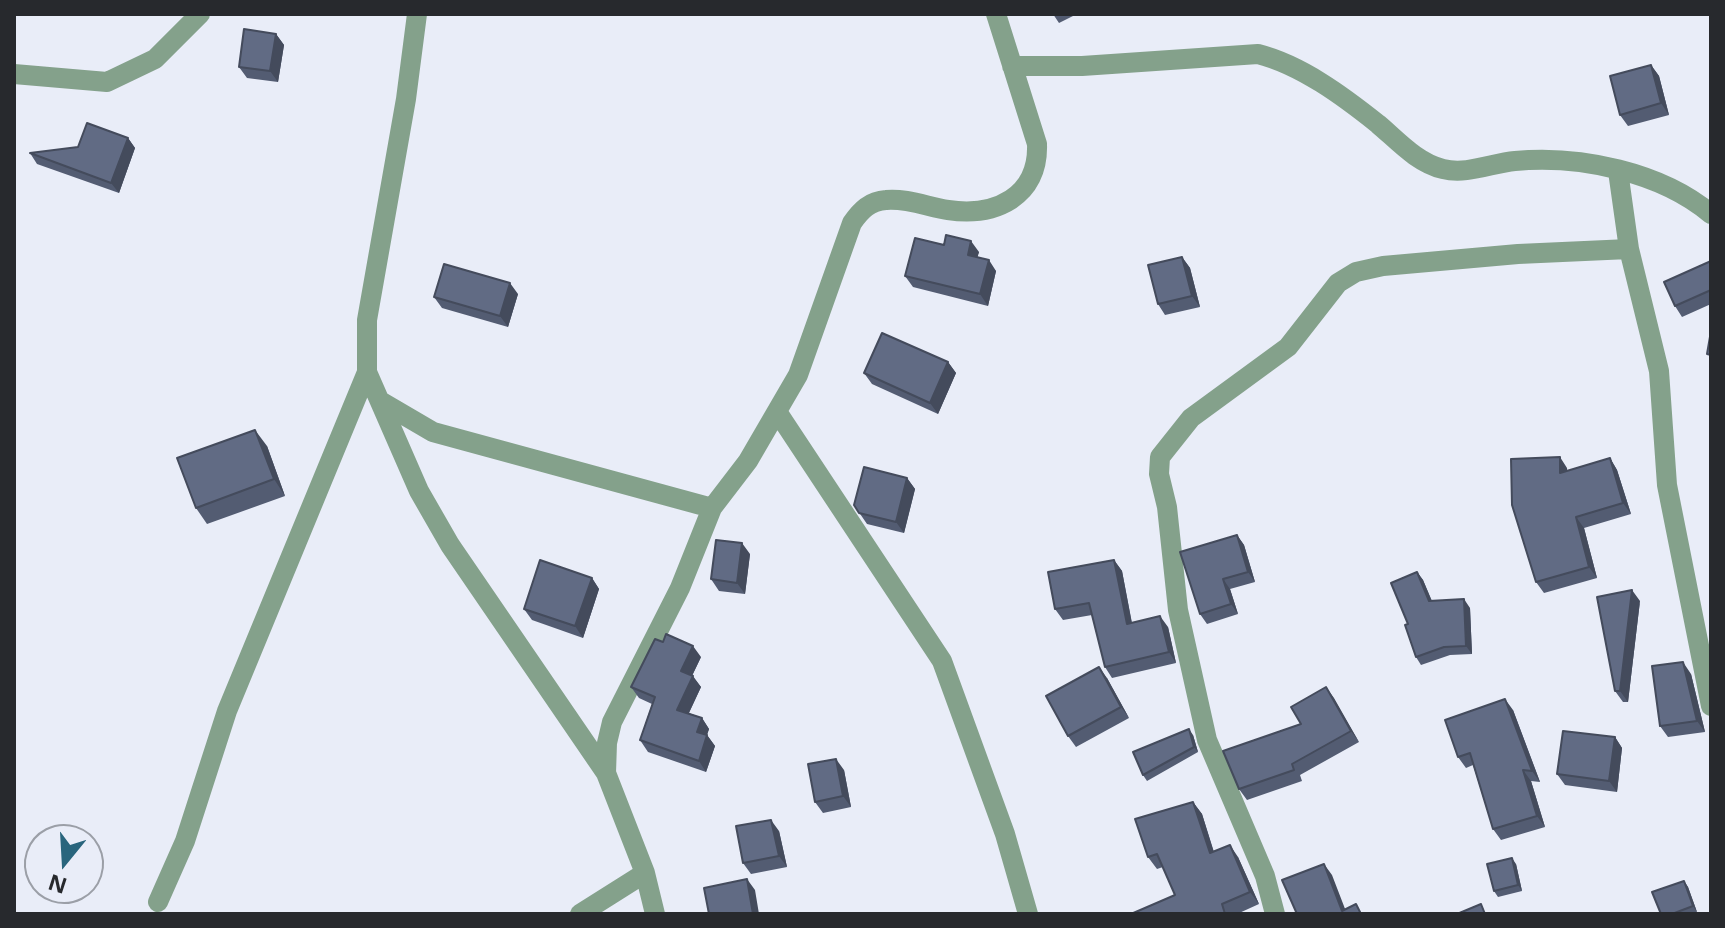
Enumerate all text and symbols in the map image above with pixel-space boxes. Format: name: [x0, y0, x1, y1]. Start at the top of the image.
north arrow: [24, 824, 104, 904]
text: N: [44, 868, 70, 902]

